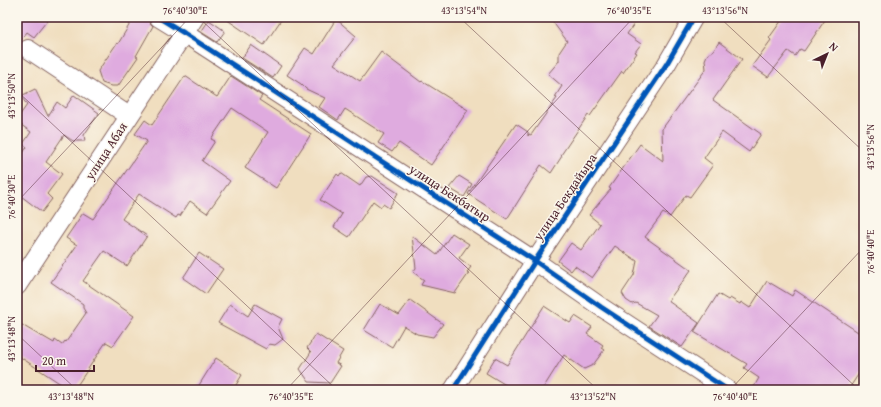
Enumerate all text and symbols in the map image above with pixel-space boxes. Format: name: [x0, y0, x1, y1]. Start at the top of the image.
text: 76°40'30"E: [163, 3, 207, 18]
text: 43°13'54"N: [441, 3, 487, 18]
text: 76°40'35"E: [607, 3, 651, 18]
text: 43°13'56"N: [702, 3, 748, 18]
north arrow: [807, 34, 847, 74]
text: N: [826, 38, 842, 55]
text: 43°13'50"N: [4, 73, 19, 119]
street label: улица Абая: [80, 118, 132, 184]
text: 43°13'56"N: [863, 124, 878, 170]
street label: улица Бекдайыра: [528, 149, 602, 245]
street label: улица Бекбатыр: [405, 159, 494, 226]
text: 76°40'30"E: [4, 175, 19, 219]
text: 76°40'40"E: [863, 230, 878, 274]
text: 43°13'48"N: [4, 316, 19, 362]
scale bar: [36, 347, 94, 373]
text: 20 m: [42, 352, 66, 369]
text: 43°13'48"N: [48, 389, 94, 404]
text: 76°40'35"E: [269, 389, 313, 404]
text: 43°13'52"N: [570, 389, 616, 404]
text: 76°40'40"E: [713, 389, 757, 404]

